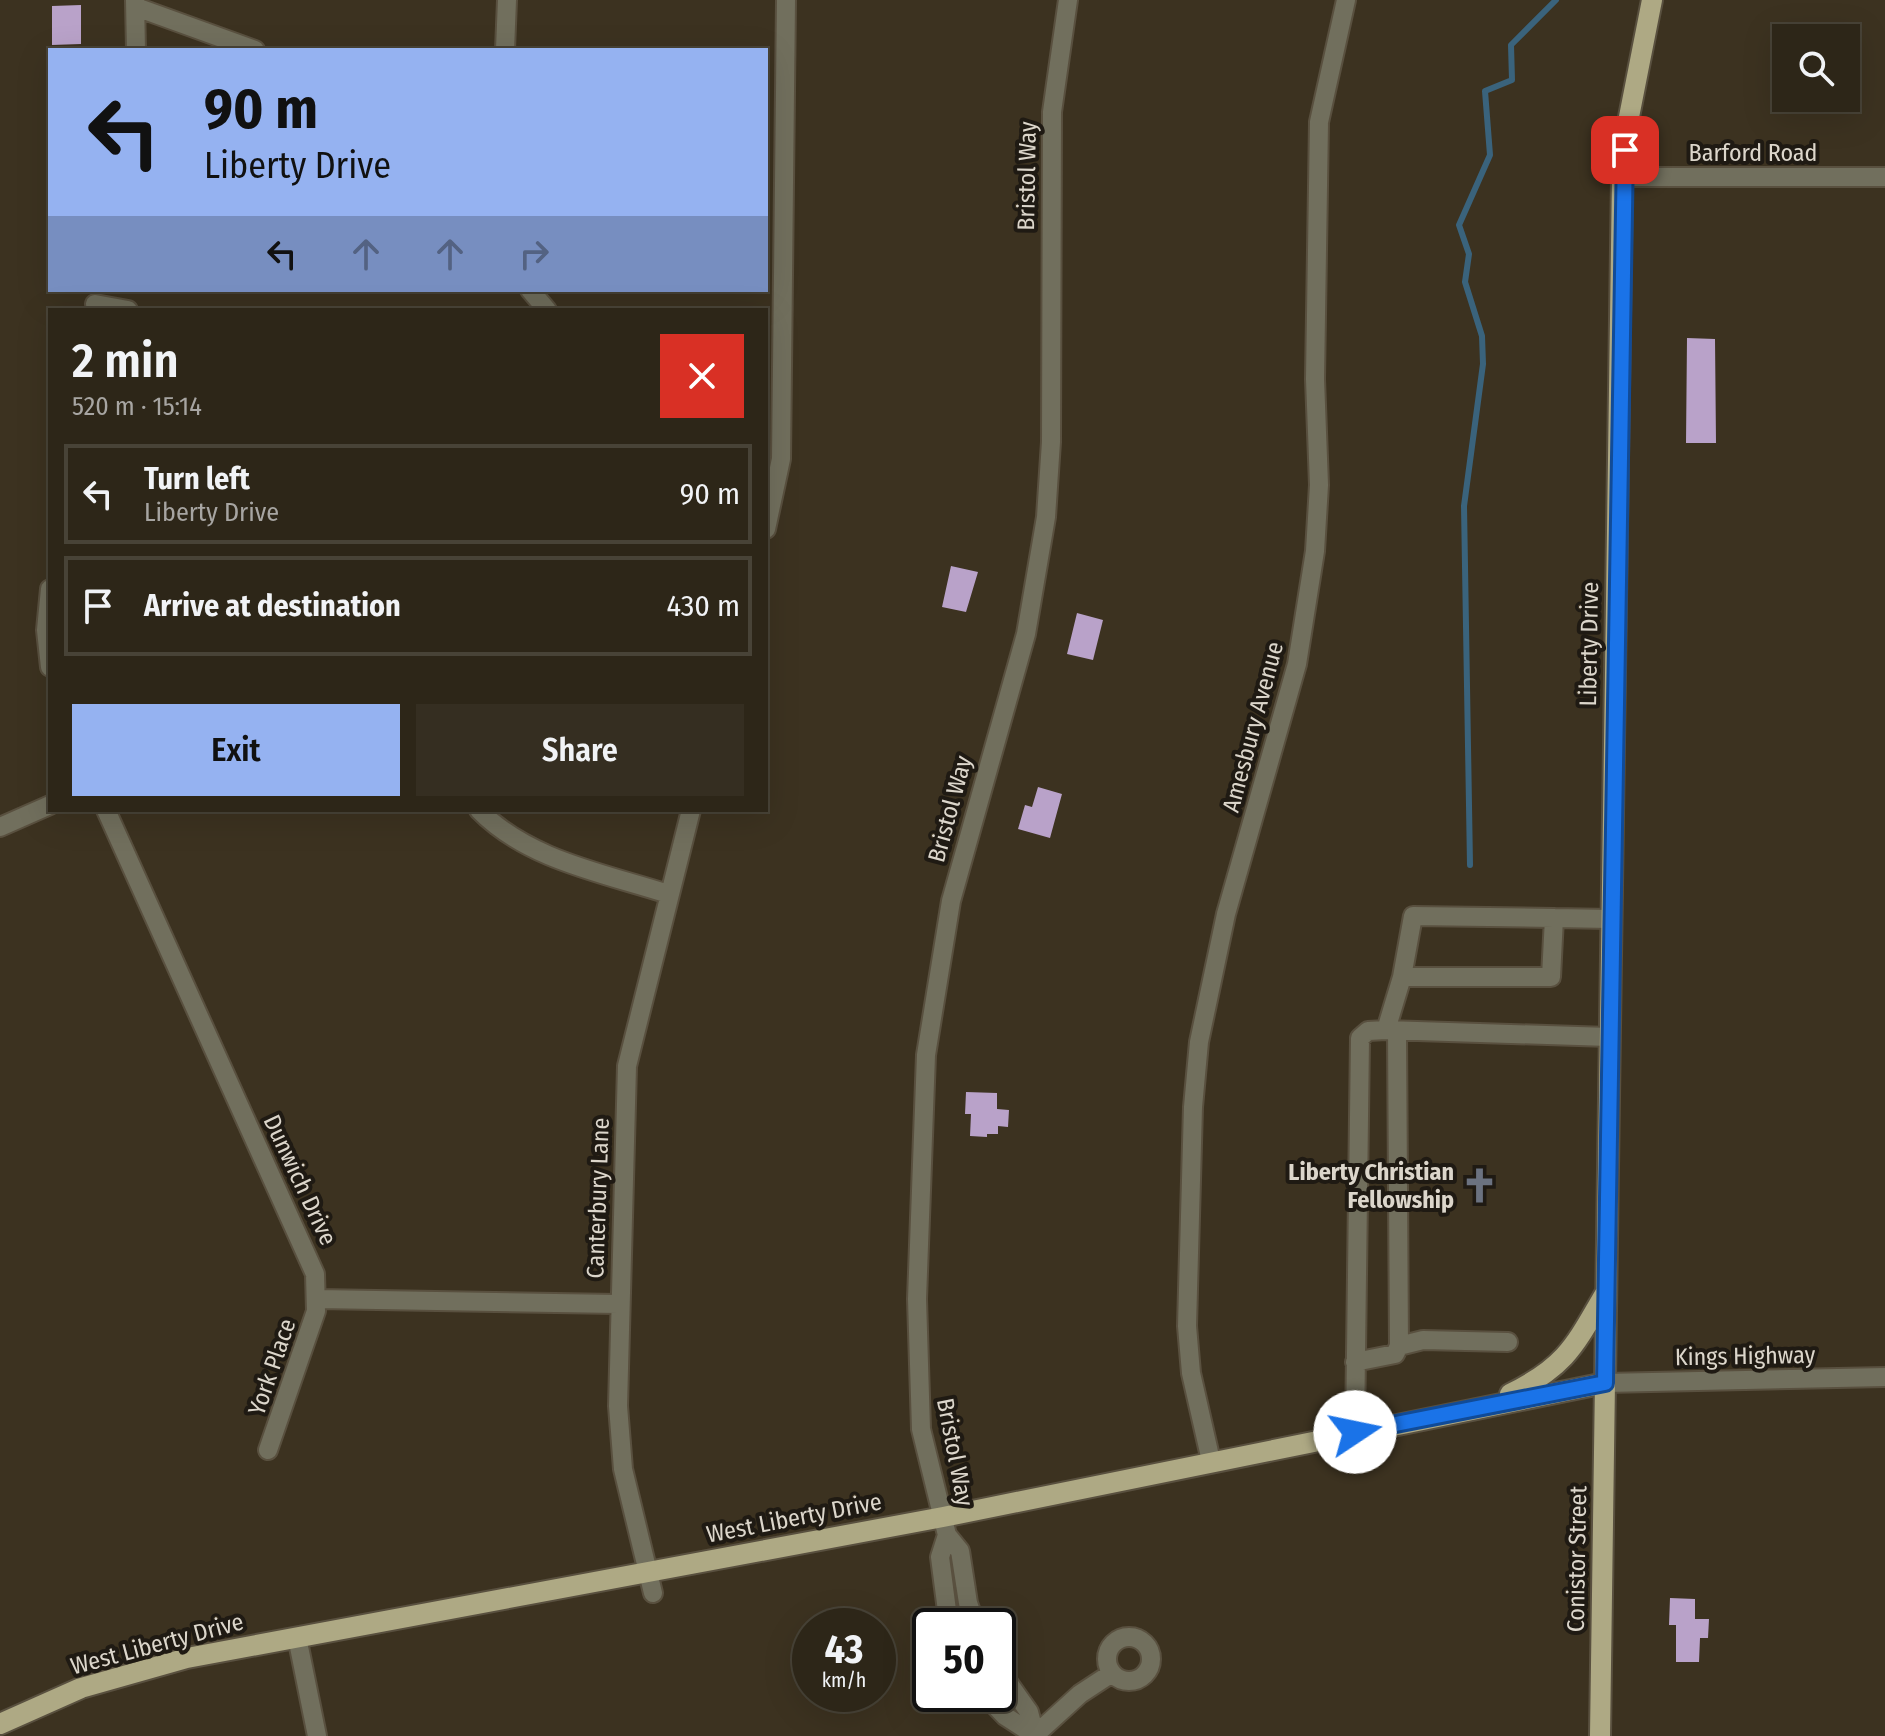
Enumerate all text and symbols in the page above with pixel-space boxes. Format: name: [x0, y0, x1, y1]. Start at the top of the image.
map controls: [1772, 24, 1860, 112]
button: search: [1772, 24, 1860, 112]
text: 90 m: [204, 76, 318, 143]
icon: left: [72, 80, 176, 184]
pin: [1591, 116, 1659, 184]
street label: Bristol Way: [1012, 121, 1042, 231]
icon: arrive: [1603, 128, 1647, 172]
street label: Barford Road: [1689, 139, 1817, 167]
text: Liberty Drive: [204, 144, 391, 188]
icon: left: [260, 232, 304, 276]
icon: ahead: [344, 232, 388, 276]
icon: ahead: [428, 232, 472, 276]
icon: right: [512, 232, 556, 276]
text: 2 min: [72, 332, 179, 390]
button: close: [660, 334, 744, 418]
text: 520 m · 15:14: [72, 391, 202, 422]
text: Turn left: [144, 461, 250, 497]
icon: left: [76, 472, 120, 516]
text: 90 m: [680, 476, 740, 512]
text: Liberty Drive: [144, 497, 279, 528]
street label: Liberty Drive: [1574, 581, 1604, 707]
icon: arrive: [76, 584, 120, 628]
text: Arrive at destination: [144, 588, 401, 624]
text: 430 m: [667, 588, 740, 624]
street label: Amesbury Avenue: [1217, 639, 1289, 815]
button: Exit: [72, 704, 400, 796]
button: Share: [416, 704, 744, 796]
street label: Bristol Way: [922, 752, 978, 865]
street label: Dunwich Drive: [258, 1111, 342, 1249]
street label: Canterbury Lane: [581, 1117, 615, 1279]
place label: Liberty Christian Fellowship: [1288, 1158, 1454, 1214]
church icon: Liberty Christian Fellowship: [1461, 1167, 1499, 1205]
street label: York Place: [242, 1315, 302, 1419]
street label: Kings Highway: [1675, 1341, 1816, 1371]
position arrow: [1313, 1390, 1397, 1474]
street label: Bristol Way: [931, 1396, 979, 1509]
street label: Conistor Street: [1562, 1485, 1592, 1632]
street label: West Liberty Drive: [704, 1487, 884, 1549]
street label: West Liberty Drive: [67, 1607, 247, 1681]
speed limit sign: 50: [912, 1608, 1016, 1712]
text: 43: [824, 1626, 864, 1674]
text: km/h: [822, 1668, 866, 1692]

